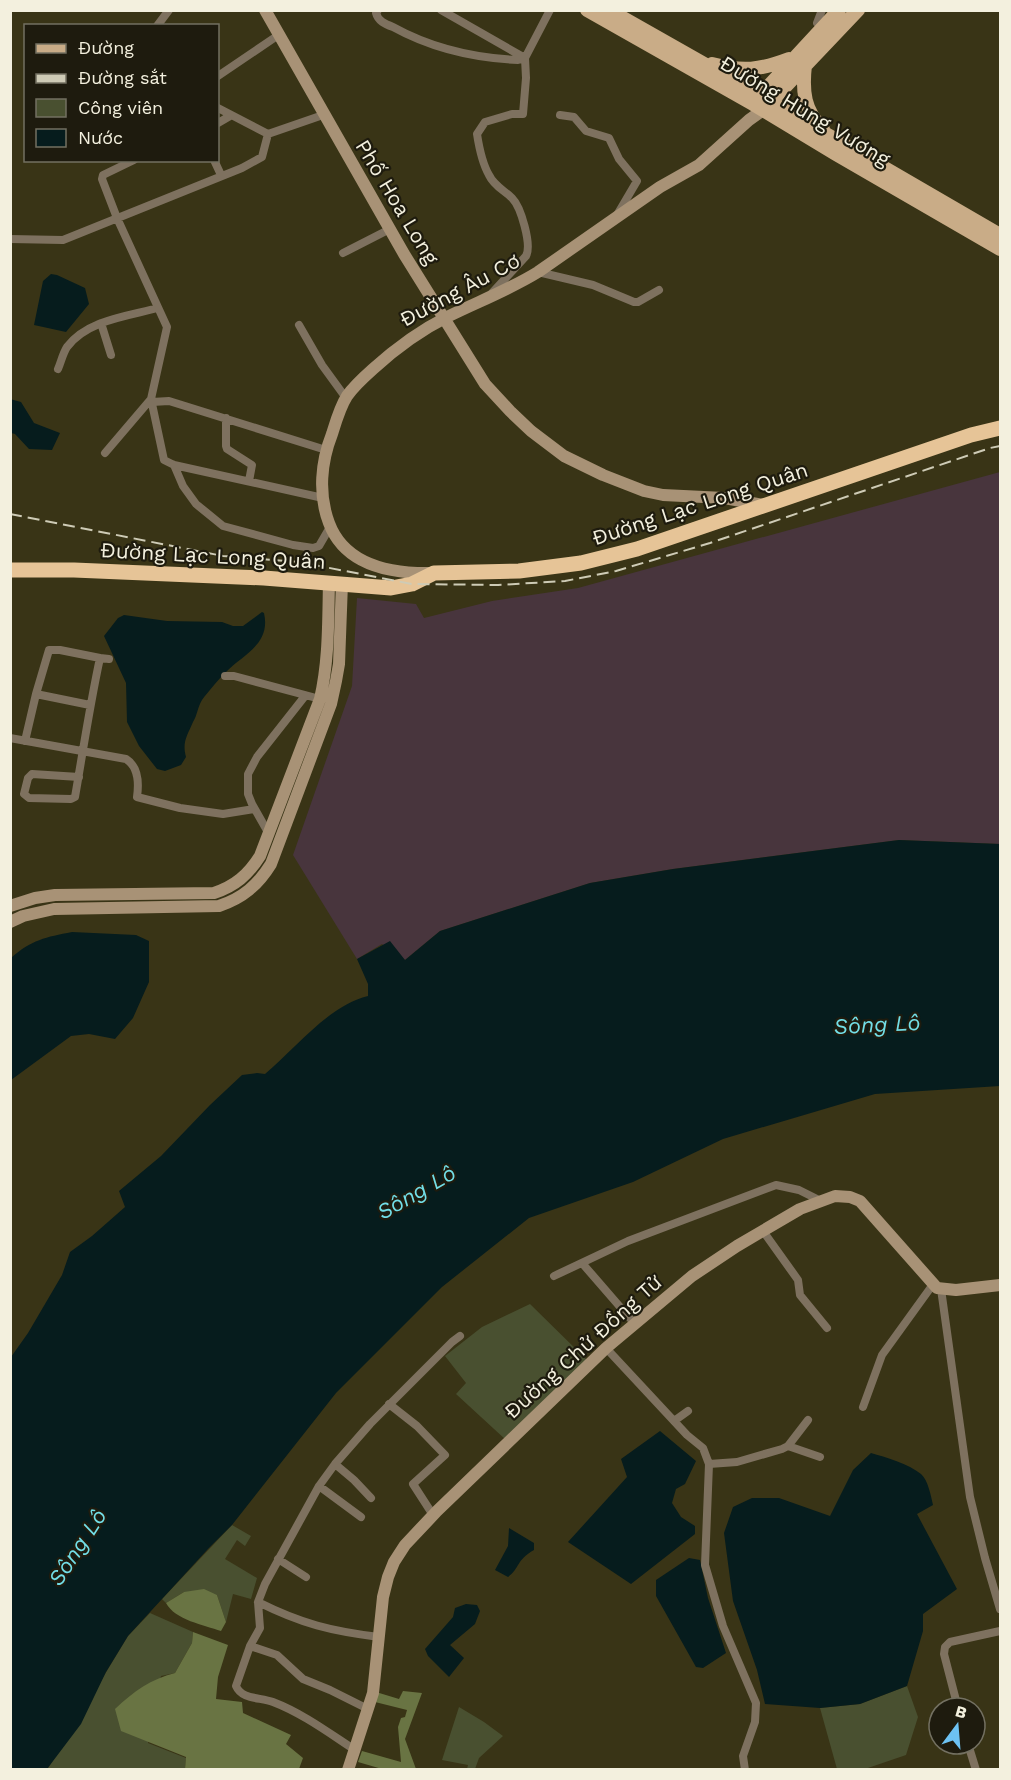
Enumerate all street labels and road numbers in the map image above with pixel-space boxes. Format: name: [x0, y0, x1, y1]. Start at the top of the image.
street label: Đường Hùng Vương: [716, 50, 895, 172]
street label: Phố Hoa Long: [350, 135, 445, 269]
street label: Đường Âu Cơ: [395, 247, 524, 332]
street label: Đường Lạc Long Quân: [589, 457, 811, 550]
street label: Đường Lạc Long Quân: [100, 537, 326, 574]
street label: Đường Chử Đồng Tử: [499, 1269, 667, 1424]

